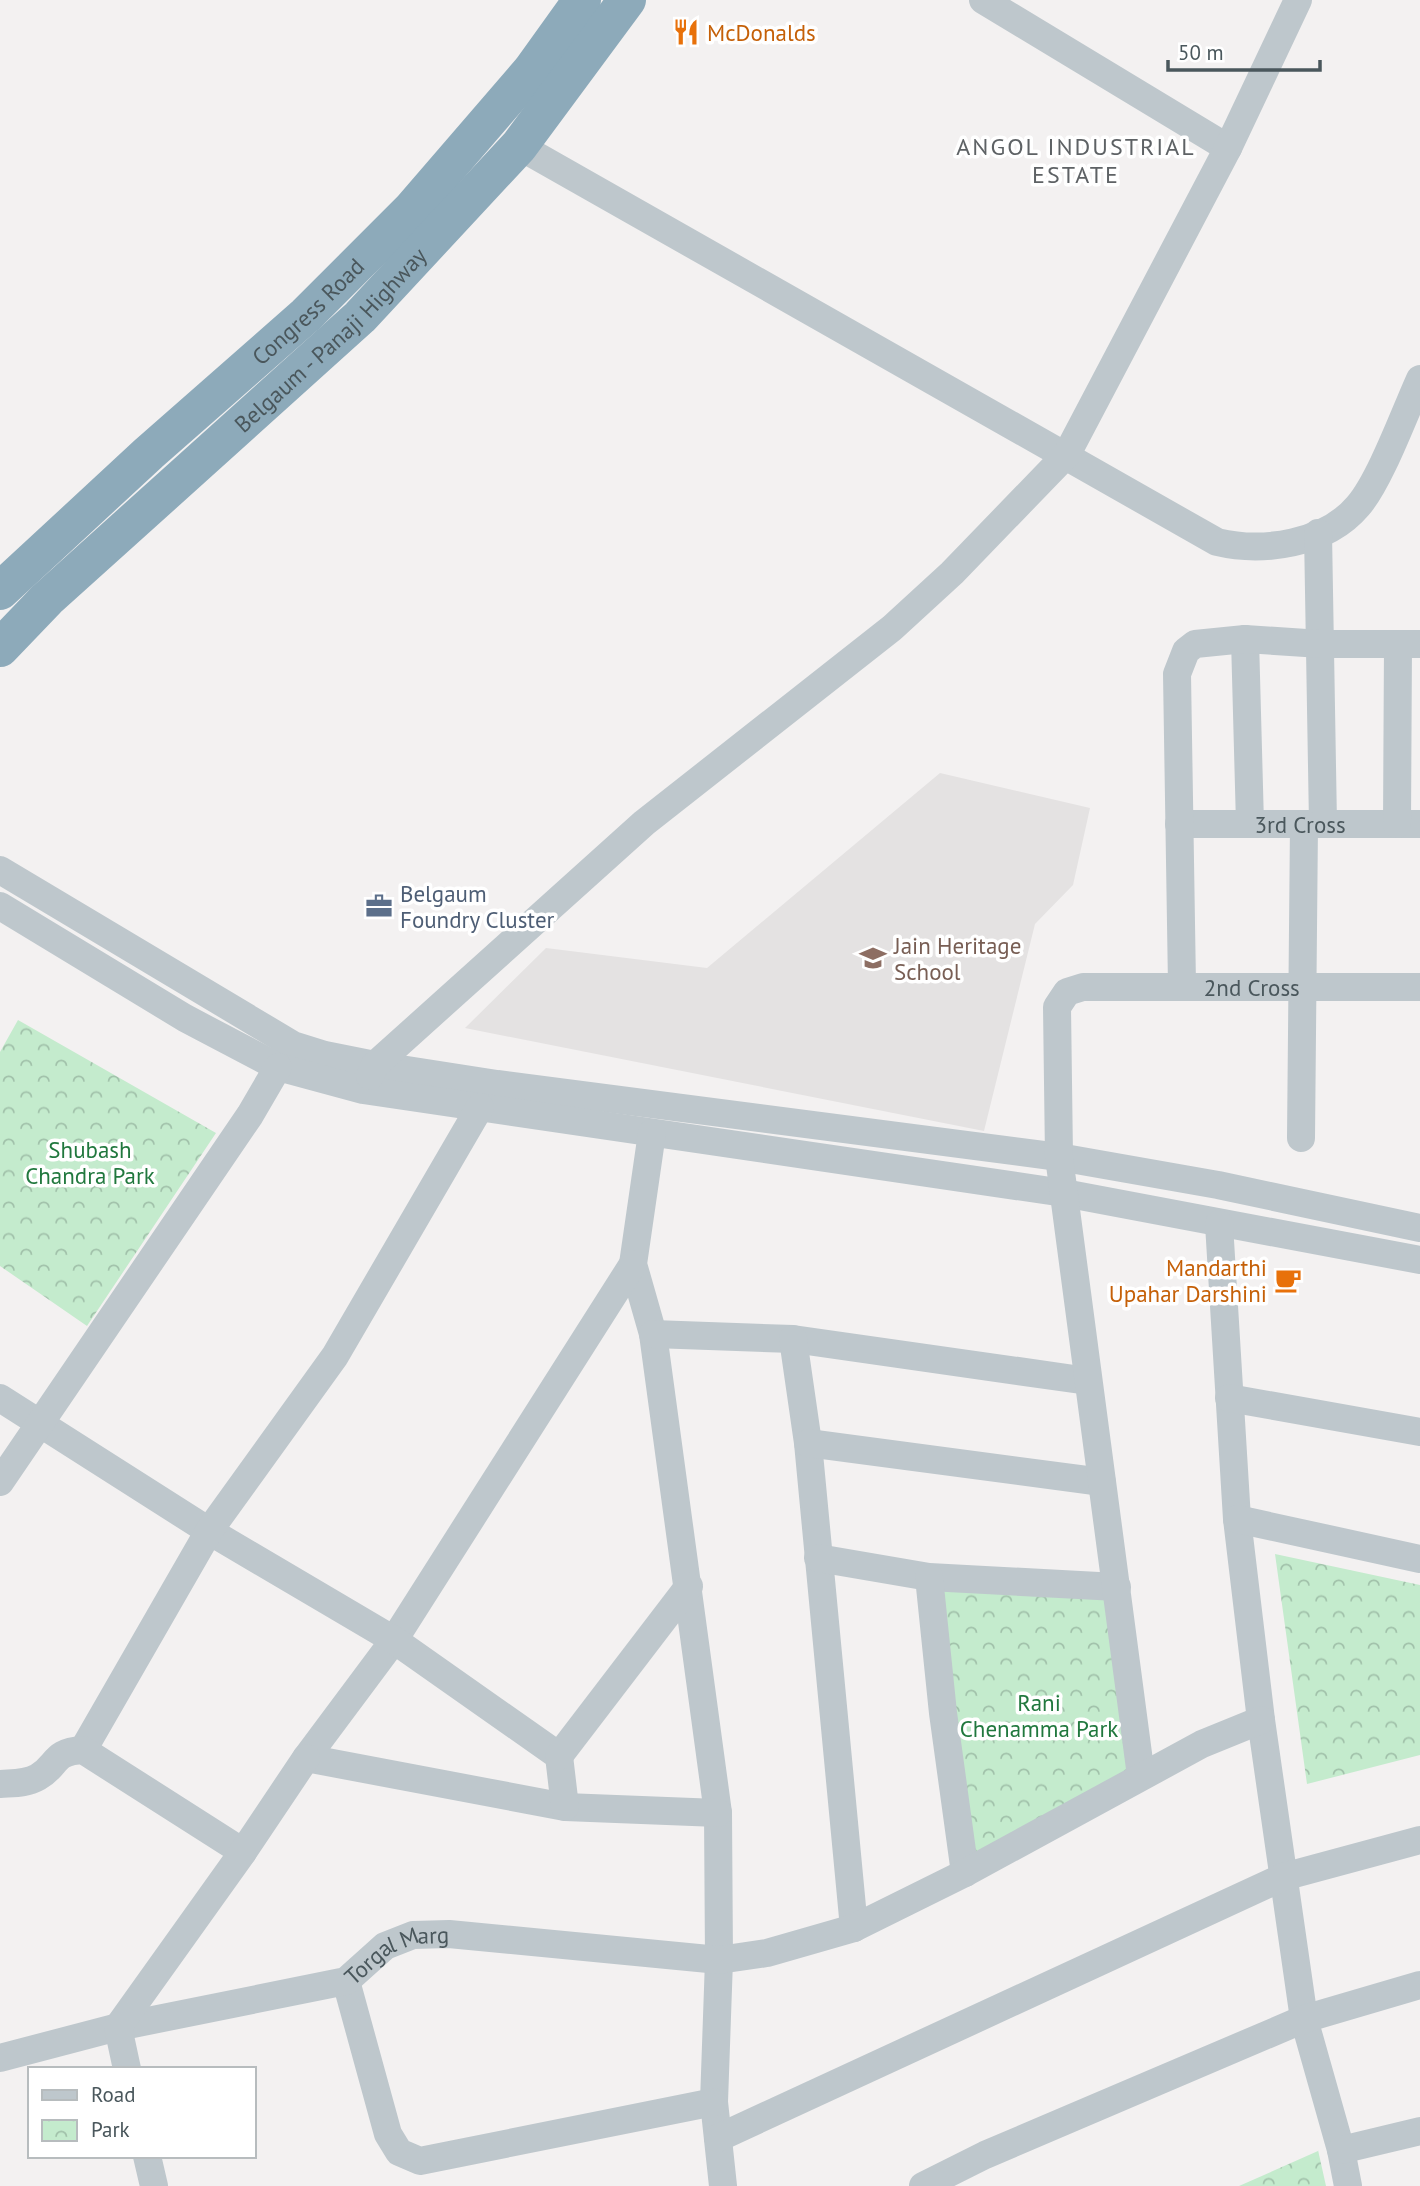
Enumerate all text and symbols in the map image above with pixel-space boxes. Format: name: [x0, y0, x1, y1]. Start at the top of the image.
restaurant icon: McDonalds: [671, 17, 701, 47]
place label: McDonalds: [707, 18, 816, 47]
scale bar: [1168, 28, 1320, 72]
text: 50 m: [1178, 39, 1224, 66]
district label: ANGOL INDUSTRIAL ESTATE: [956, 131, 1196, 190]
street label: Belgaum - Panaji Highway: [228, 241, 432, 438]
street label: Congress Road: [245, 251, 370, 371]
street label: 3rd Cross: [1254, 810, 1346, 839]
place label: Belgaum Foundry Cluster: [400, 879, 555, 934]
office icon: Belgaum Foundry Cluster: [364, 891, 394, 921]
place label: Jain Heritage School: [893, 931, 1021, 986]
school or university icon: Jain Heritage School: [858, 943, 888, 973]
street label: 2nd Cross: [1204, 973, 1300, 1002]
park label: Shubash Chandra Park: [25, 1135, 155, 1190]
place label: Mandarthi Upahar Darshini: [1109, 1253, 1267, 1308]
cafe icon: Mandarthi Upahar Darshini: [1273, 1265, 1303, 1295]
park label: Rani Chenamma Park: [960, 1688, 1118, 1743]
street label: Torgal Marg: [338, 1920, 450, 1990]
legend: [28, 2067, 256, 2158]
text: Road: [91, 2081, 135, 2108]
text: Park: [91, 2116, 130, 2143]

